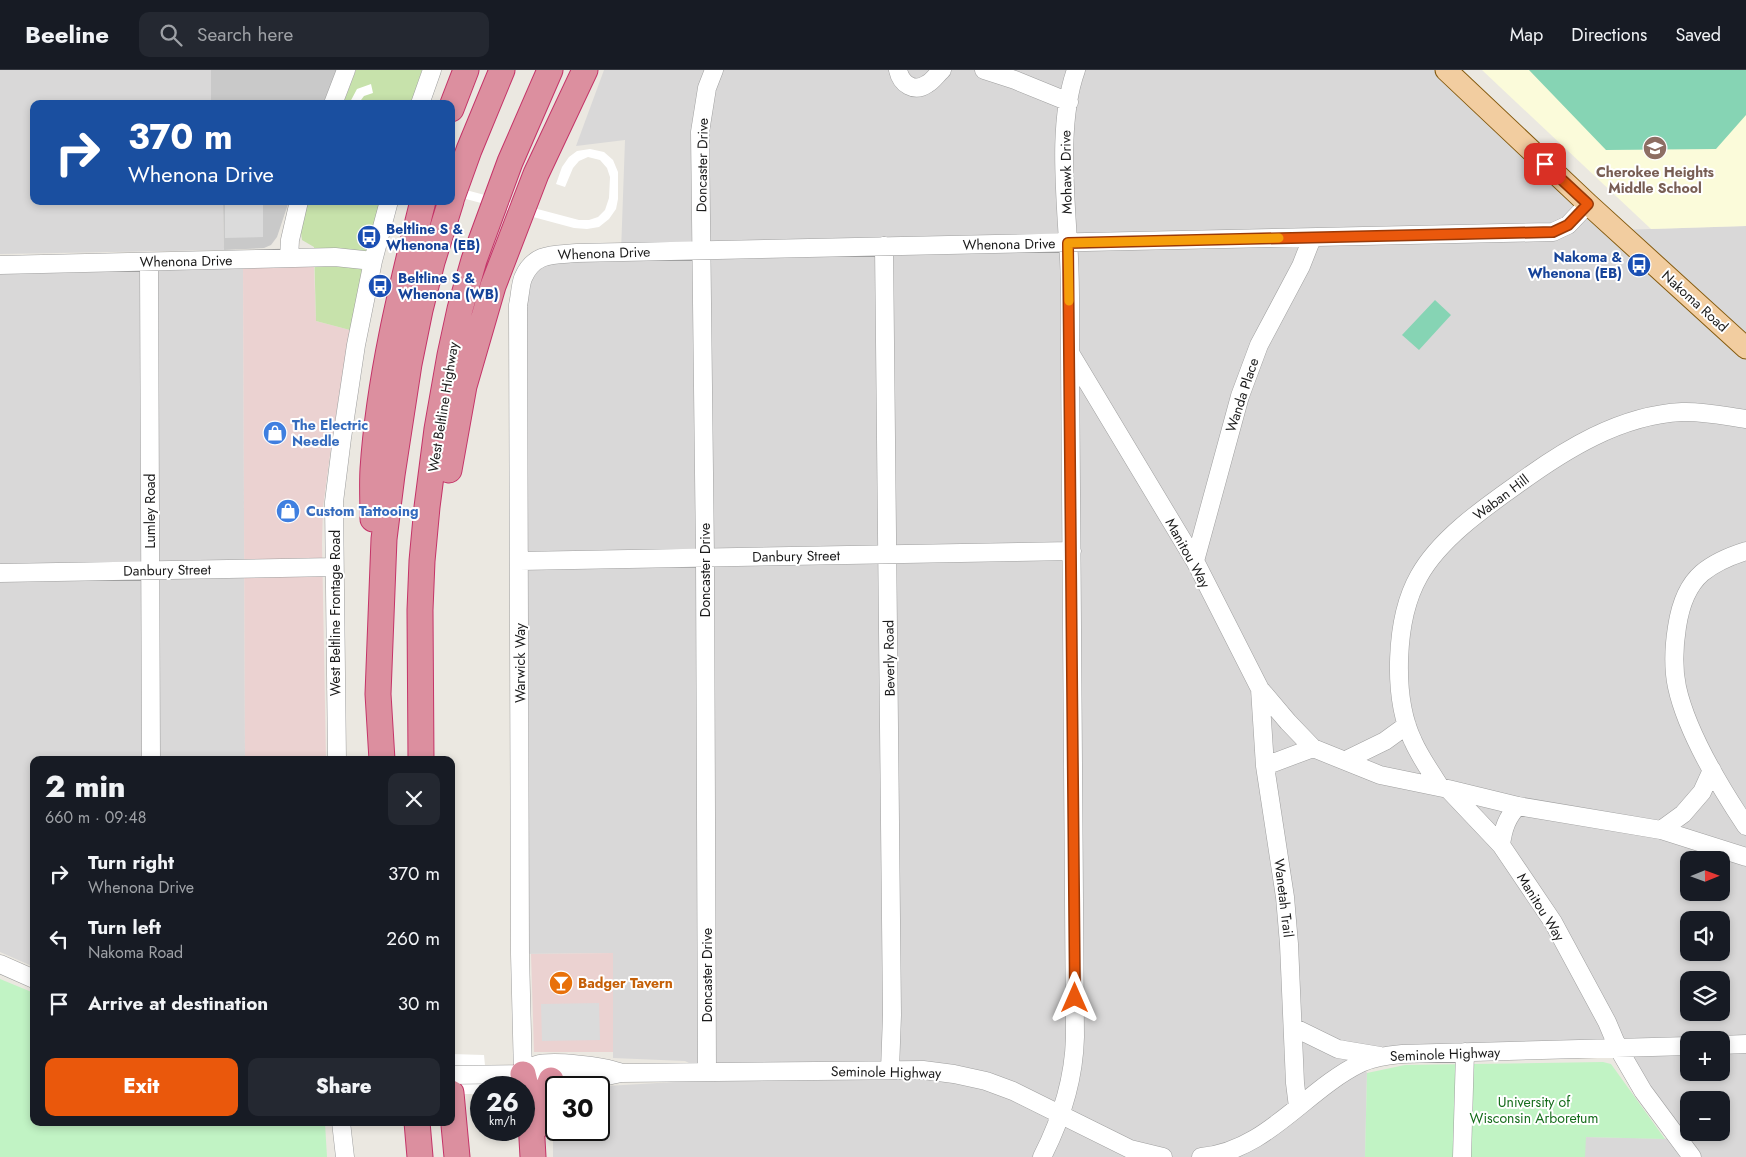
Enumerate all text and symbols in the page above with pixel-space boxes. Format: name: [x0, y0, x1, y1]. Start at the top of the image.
search box: [139, 12, 489, 57]
text: Beeline: [25, 17, 109, 52]
icon: search: [157, 21, 185, 49]
text: Search here: [197, 21, 293, 48]
text: Map: [1510, 22, 1543, 48]
text: Directions: [1571, 22, 1647, 48]
text: Saved: [1675, 22, 1721, 48]
text: 370 m: [128, 112, 233, 162]
street label: Doncaster Drive: [691, 118, 713, 212]
icon: right: [45, 120, 110, 185]
street label: Mohawk Drive: [1055, 130, 1077, 214]
school or university icon: Cherokee Heights Middle School: [1642, 135, 1668, 161]
pin: [1524, 143, 1566, 185]
icon: arrive: [1531, 150, 1559, 178]
text: Whenona Drive: [128, 158, 274, 190]
place label: Cherokee Heights Middle School: [1596, 162, 1715, 198]
place label: Beltline S & Whenona (EB): [386, 219, 480, 255]
bus stop icon: Beltline S & Whenona (EB): [356, 224, 382, 250]
street label: Whenona Drive: [962, 233, 1056, 255]
street label: Whenona Drive: [557, 241, 651, 265]
place label: Nakoma & Whenona (EB): [1528, 247, 1622, 283]
street label: Whenona Drive: [139, 250, 233, 272]
bus stop icon: Nakoma & Whenona (EB): [1626, 252, 1652, 278]
street label: Nakoma Road: [1657, 266, 1733, 336]
place label: Beltline S & Whenona (WB): [398, 268, 499, 304]
bus stop icon: Beltline S & Whenona (WB): [367, 273, 393, 299]
street label: West Beltline Highway: [423, 340, 463, 474]
street label: Wanda Place: [1221, 355, 1263, 435]
place label: The Electric Needle: [292, 415, 368, 451]
shop icon: The Electric Needle: [262, 420, 288, 446]
street label: Waban Hill: [1469, 469, 1533, 525]
street label: Lumley Road: [140, 473, 160, 549]
shop icon: Custom Tattooing: [275, 498, 301, 524]
place label: Custom Tattooing: [306, 501, 419, 521]
street label: Manitou Way: [1161, 515, 1216, 592]
street label: Doncaster Drive: [695, 523, 715, 617]
street label: West Beltline Frontage Road: [325, 530, 345, 696]
street label: Danbury Street: [752, 545, 841, 567]
street label: Danbury Street: [123, 559, 212, 581]
street label: Beverly Road: [878, 620, 900, 696]
street label: Warwick Way: [510, 622, 530, 703]
text: 2 min: [45, 765, 126, 808]
button: close: [388, 773, 440, 825]
text: 660 m · 09:48: [45, 806, 146, 829]
text: Turn right: [88, 849, 174, 876]
north arrow: [1680, 851, 1730, 901]
map controls: [1680, 851, 1730, 1141]
street label: Wanetah Trail: [1269, 857, 1299, 939]
icon: right: [45, 860, 73, 888]
text: 370 m: [388, 860, 440, 887]
street label: Manitou Way: [1512, 869, 1570, 946]
text: Whenona Drive: [88, 876, 194, 899]
button: sound: [1680, 911, 1730, 961]
text: Turn left: [88, 914, 161, 941]
icon: left: [45, 925, 73, 953]
text: 260 m: [386, 925, 440, 952]
street label: Doncaster Drive: [697, 928, 717, 1022]
text: Nakoma Road: [88, 941, 183, 964]
bar icon: Badger Tavern: [548, 970, 574, 996]
position arrow: [1048, 971, 1100, 1023]
button: layers: [1680, 971, 1730, 1021]
place label: Badger Tavern: [578, 973, 673, 993]
icon: arrive: [45, 990, 73, 1018]
text: Arrive at destination: [88, 990, 268, 1017]
text: 30 m: [398, 990, 440, 1017]
button: +: [1680, 1031, 1730, 1081]
street label: Seminole Highway: [1390, 1042, 1501, 1066]
button: Exit: [45, 1058, 238, 1116]
button: Share: [248, 1058, 440, 1116]
street label: Seminole Highway: [831, 1061, 942, 1083]
speed limit sign: 30: [545, 1076, 610, 1141]
text: 26: [486, 1084, 519, 1120]
button: −: [1680, 1091, 1730, 1141]
park label: University of Wisconsin Arboretum: [1470, 1092, 1598, 1128]
text: km/h: [489, 1112, 516, 1130]

